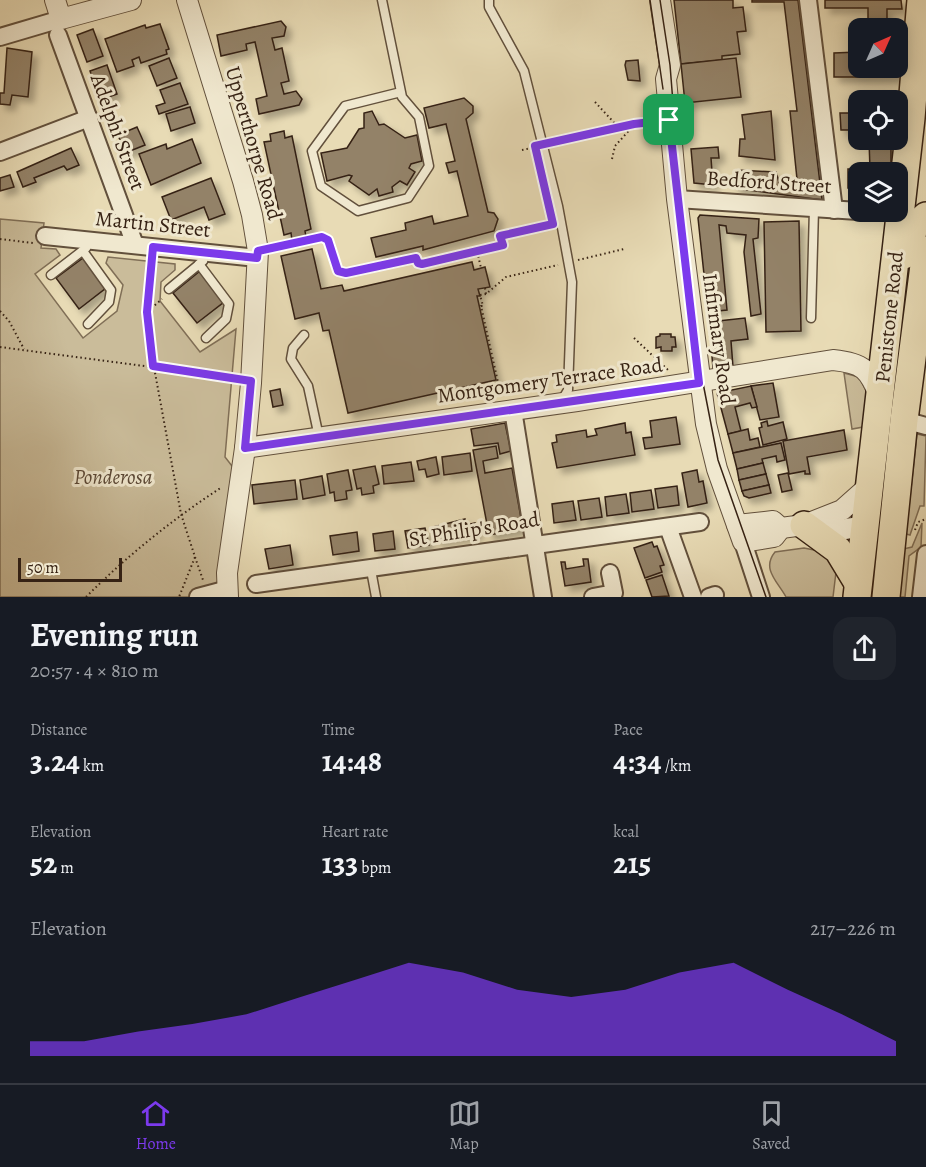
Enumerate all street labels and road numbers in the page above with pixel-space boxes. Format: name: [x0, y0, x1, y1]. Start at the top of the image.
street label: Upperthorpe Road: [219, 63, 290, 224]
street label: Adelphi Street: [84, 69, 152, 194]
street label: Bedford Street: [706, 164, 832, 200]
street label: Martin Street: [94, 204, 212, 244]
street label: Penistone Road: [868, 249, 910, 384]
street label: Infirmary Road: [696, 272, 742, 407]
street label: Montgomery Terrace Road: [436, 350, 665, 410]
street label: St Philip's Road: [407, 505, 542, 553]

